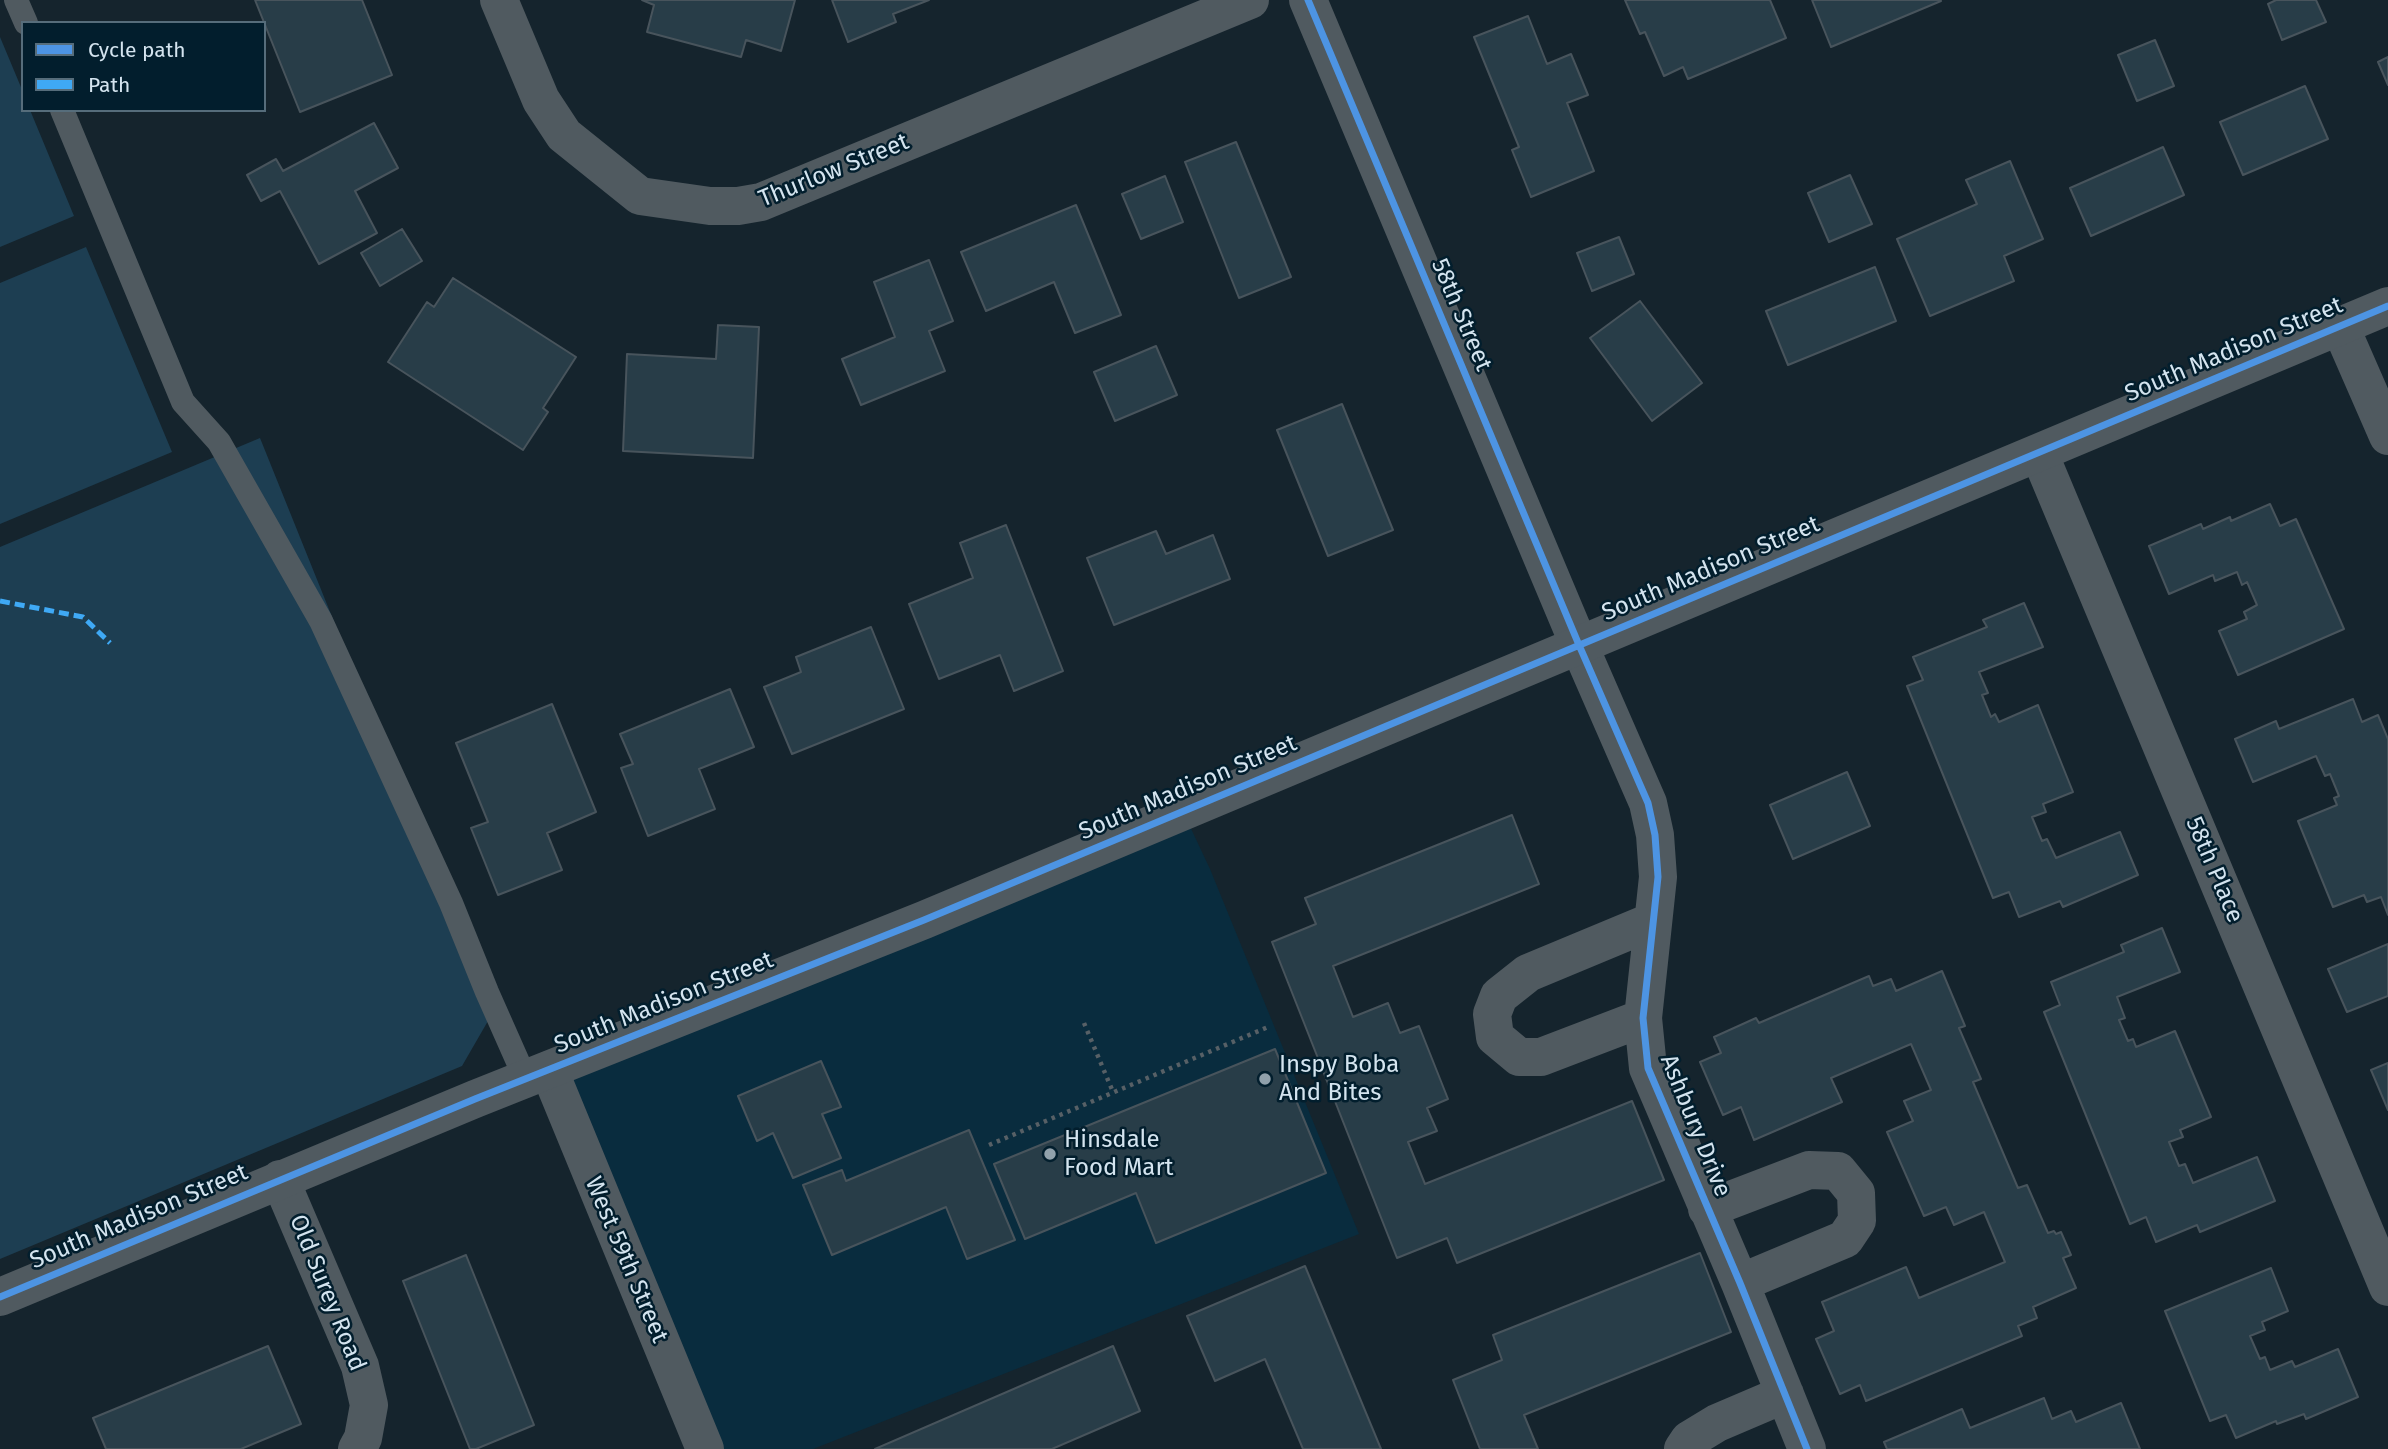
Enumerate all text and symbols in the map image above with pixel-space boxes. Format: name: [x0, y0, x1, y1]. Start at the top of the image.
legend: [21, 21, 266, 112]
text: Cycle path: [88, 37, 186, 63]
text: Path: [88, 72, 130, 98]
street label: Thurlow Street: [755, 128, 913, 214]
street label: 58th Street: [1424, 254, 1498, 376]
street label: South Madison Street: [2121, 291, 2347, 409]
street label: South Madison Street: [1598, 510, 1824, 628]
street label: South Madison Street: [1075, 729, 1301, 847]
street label: 58th Place: [2179, 813, 2249, 927]
street label: South Madison Street: [550, 946, 778, 1060]
place label: Inspy Boba And Bites: [1279, 1051, 1399, 1107]
street label: Ashbury Drive: [1653, 1051, 1737, 1201]
marker: Inspy Boba And Bites: [1257, 1071, 1273, 1087]
place label: Hinsdale Food Mart: [1064, 1126, 1173, 1182]
marker: Hinsdale Food Mart: [1042, 1146, 1058, 1162]
street label: South Madison Street: [26, 1158, 252, 1276]
street label: West 59th Street: [578, 1173, 674, 1347]
street label: Old Surey Road: [282, 1211, 372, 1375]

